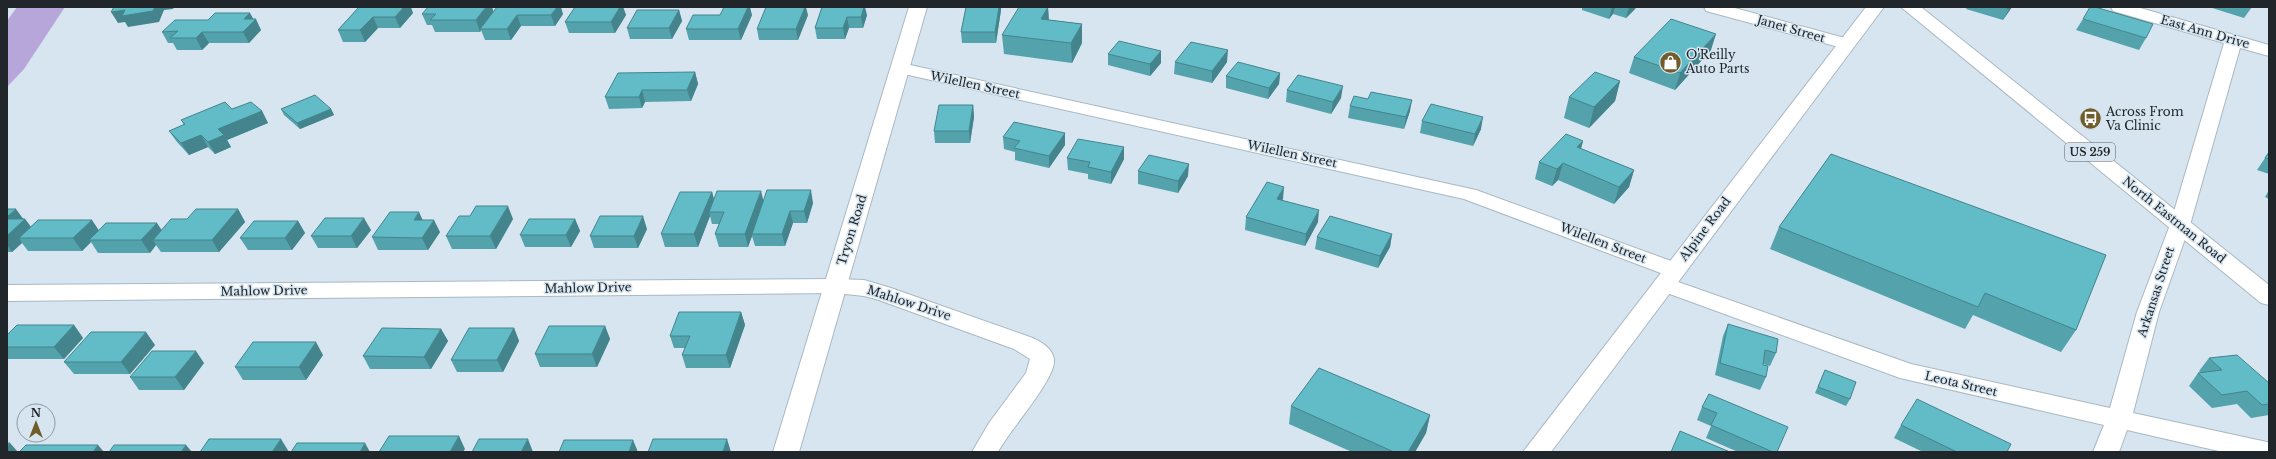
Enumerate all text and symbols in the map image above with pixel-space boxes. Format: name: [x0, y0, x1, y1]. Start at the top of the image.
street label: Janet Street: [1753, 11, 1827, 46]
street label: East Ann Drive: [2159, 12, 2251, 51]
place label: O'Reilly Auto Parts: [1685, 47, 1749, 76]
shop icon: O'Reilly Auto Parts: [1657, 49, 1683, 75]
street label: Wilellen Street: [928, 67, 1022, 101]
place label: Across From Va Clinic: [2105, 104, 2184, 133]
bus stop icon: Across From Va Clinic: [2077, 106, 2103, 132]
street label: Wilellen Street: [1245, 136, 1339, 170]
road number: US 259: [2065, 143, 2115, 161]
street label: North Eastman Road: [2120, 173, 2229, 266]
street label: Tryon Road: [834, 193, 869, 267]
street label: Alpine Road: [1675, 194, 1733, 264]
street label: Wilellen Street: [1557, 219, 1649, 266]
street label: Arkansas Street: [2133, 244, 2177, 340]
street label: Mahlow Drive: [544, 279, 632, 296]
street label: Mahlow Drive: [220, 282, 308, 299]
street label: Mahlow Drive: [865, 282, 953, 323]
street label: Leota Street: [1923, 368, 1999, 399]
north arrow: [16, 403, 56, 443]
text: N: [31, 406, 42, 420]

